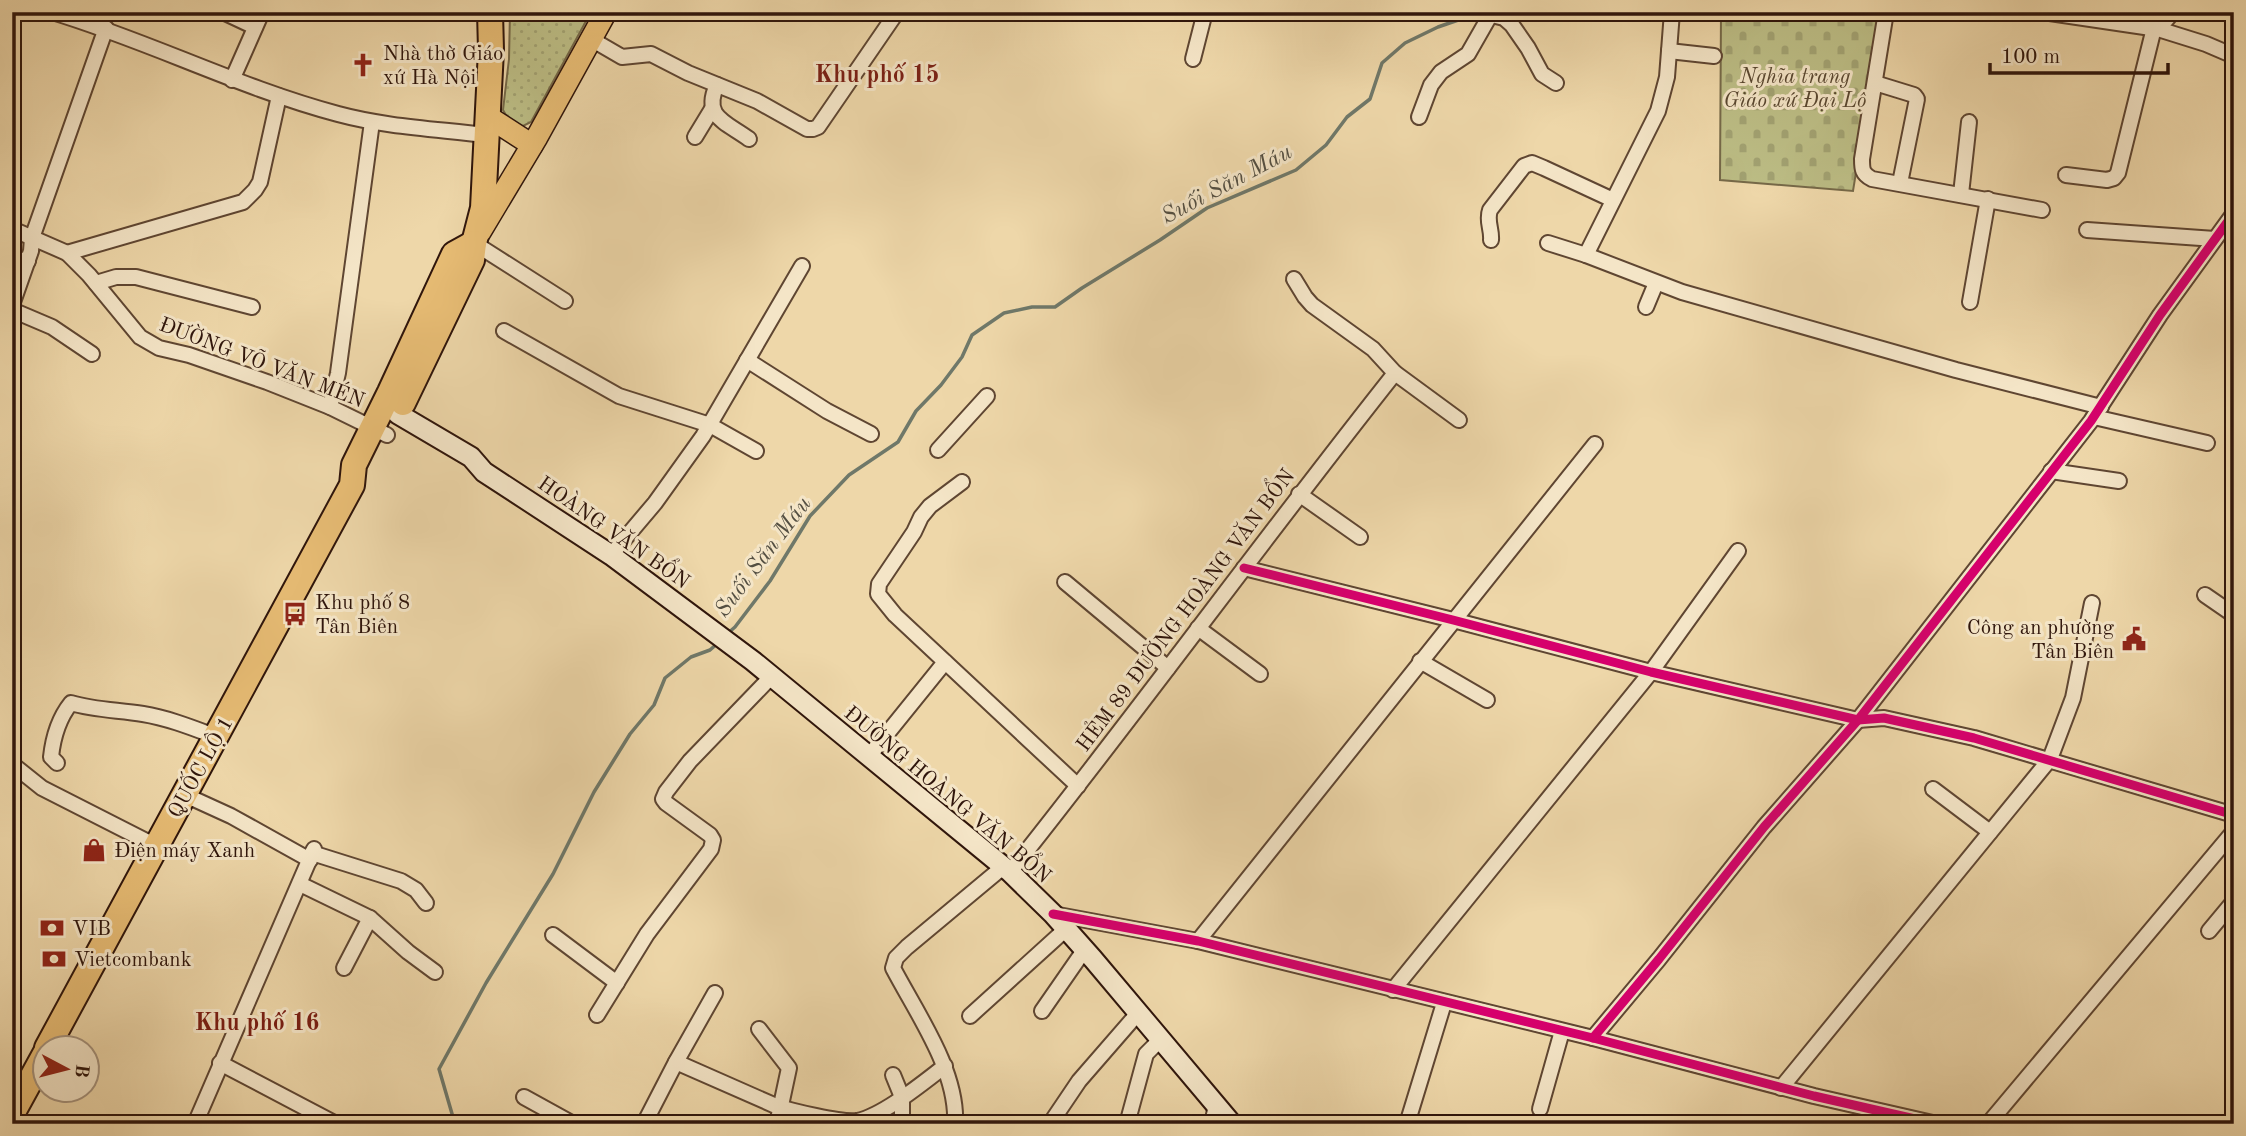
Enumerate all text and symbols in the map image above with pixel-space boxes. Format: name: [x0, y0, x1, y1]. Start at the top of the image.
scale bar: [1990, 32, 2169, 76]
place label: Nhà thờ Giáo xứ Hà Nội: [383, 44, 504, 89]
text: 100 m: [2001, 47, 2060, 68]
church icon: Nhà thờ Giáo xứ Hà Nội: [349, 51, 377, 79]
district label: Khu phố 15: [815, 62, 940, 88]
park label: Nghĩa trang Giáo xứ Đại Lộ: [1724, 67, 1867, 112]
water label: Suối Săn Máu: [1158, 140, 1296, 228]
street label: ĐƯỜNG VÕ VĂN MÉN: [156, 310, 369, 412]
street label: HẺM 89 ĐƯỜNG HOÀNG VĂN BỔN: [1067, 461, 1299, 756]
street label: HOÀNG VĂN BỔN: [533, 466, 697, 593]
water label: Suối Săn Máu: [711, 492, 816, 621]
place label: Khu phố 8 Tân Biên: [315, 592, 410, 638]
bus stop icon: Khu phố 8 Tân Biên: [281, 600, 309, 628]
place label: Công an phường Tân Biên: [1967, 618, 2115, 663]
public building icon: Công an phường Tân Biên: [2120, 625, 2148, 653]
street label: ĐƯỜNG HOÀNG VĂN BỔN: [840, 697, 1060, 888]
street label: QUỐC LỘ 1: [159, 710, 238, 822]
shop icon: Điện máy Xanh: [80, 836, 108, 864]
place label: Điện máy Xanh: [114, 841, 255, 862]
bank icon: VIB: [38, 914, 66, 942]
place label: VIB: [72, 919, 111, 940]
bank icon: Vietcombank: [40, 945, 68, 973]
place label: Vietcombank: [74, 950, 192, 971]
district label: Khu phố 16: [195, 1010, 320, 1036]
north arrow: [32, 1034, 102, 1104]
text: B: [70, 1063, 91, 1079]

